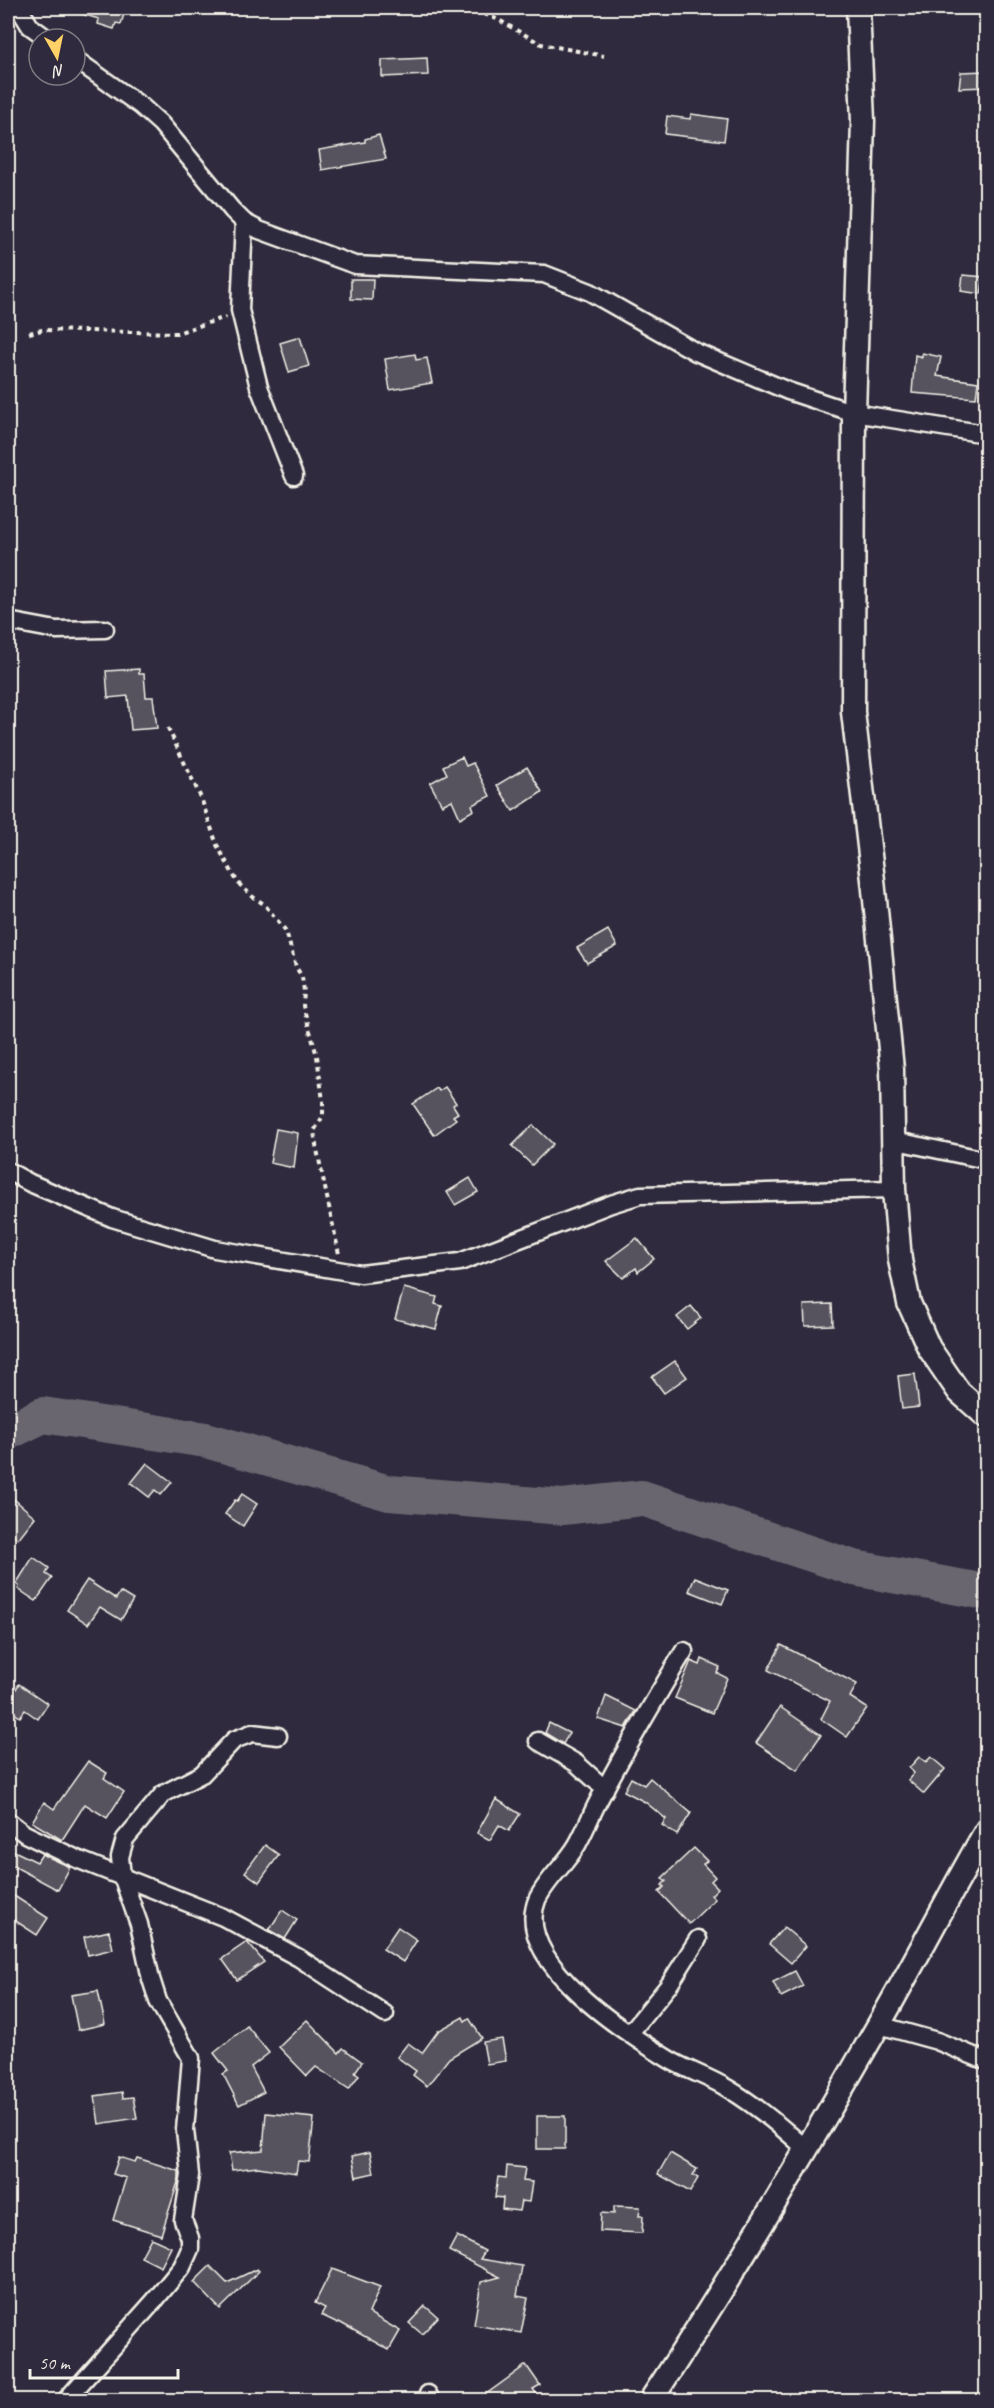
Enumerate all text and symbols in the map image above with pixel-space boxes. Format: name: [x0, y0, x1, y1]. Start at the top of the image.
north arrow: [27, 27, 87, 87]
text: N: [50, 60, 66, 82]
scale bar: [30, 2342, 178, 2380]
text: 50 m: [39, 2352, 72, 2374]

